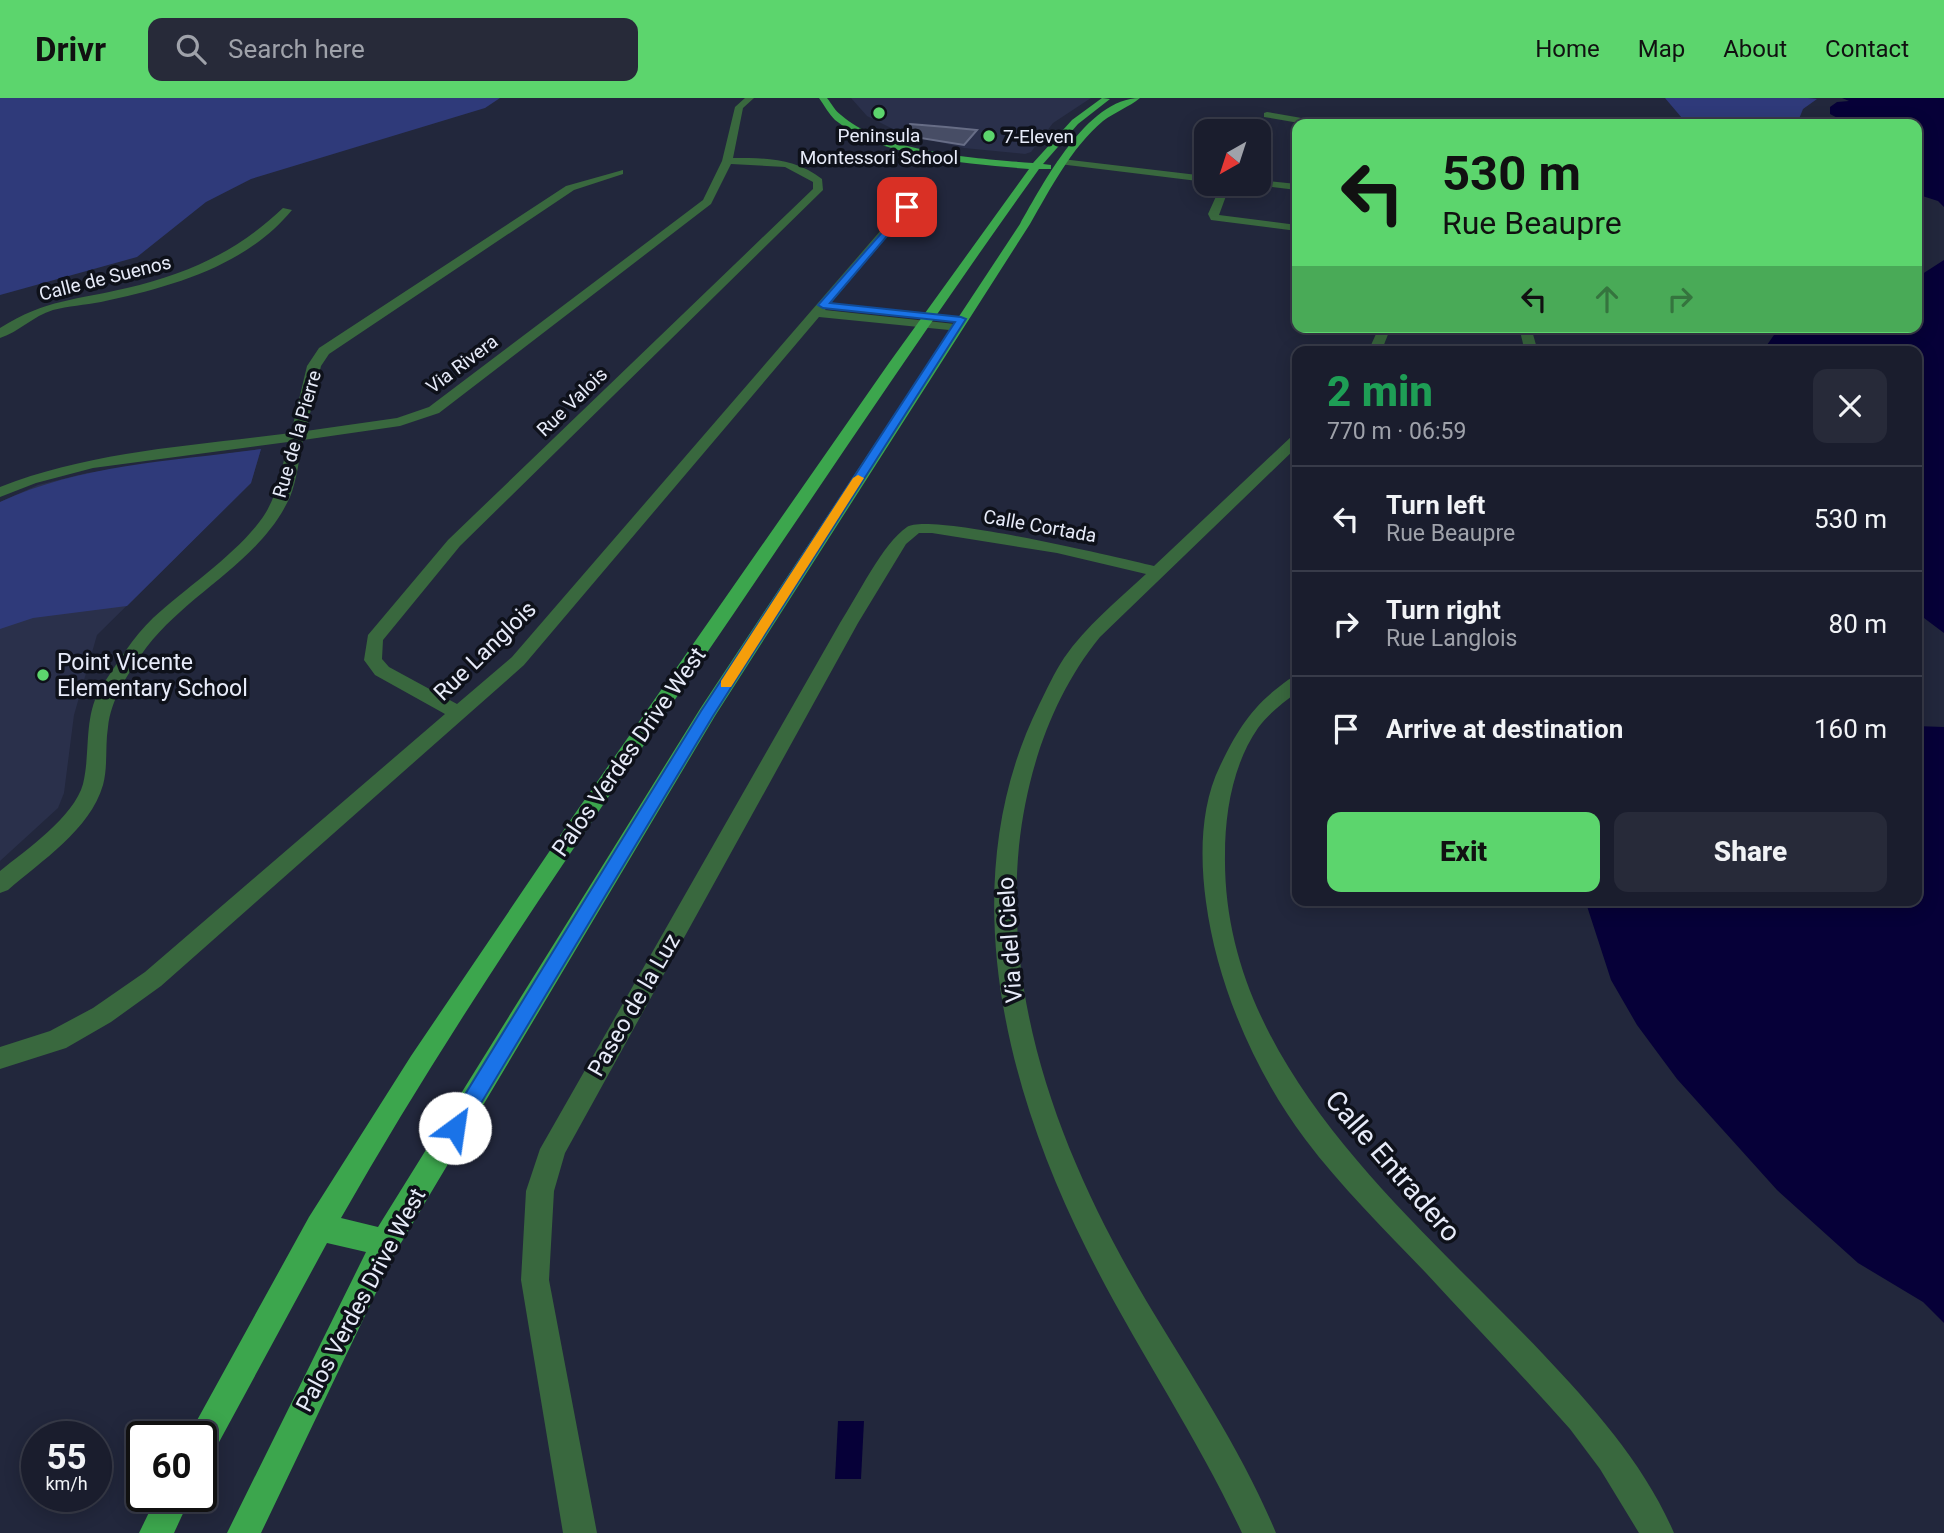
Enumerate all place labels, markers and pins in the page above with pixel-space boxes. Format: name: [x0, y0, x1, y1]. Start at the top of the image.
marker: Peninsula Montessori School: [871, 105, 887, 121]
place label: Peninsula Montessori School: [800, 124, 958, 169]
place label: 7-Eleven: [1003, 125, 1074, 148]
marker: 7-Eleven: [981, 128, 997, 144]
pin: [877, 177, 937, 237]
place label: Point Vicente Elementary School: [57, 649, 248, 702]
marker: Point Vicente Elementary School: [35, 667, 51, 683]

